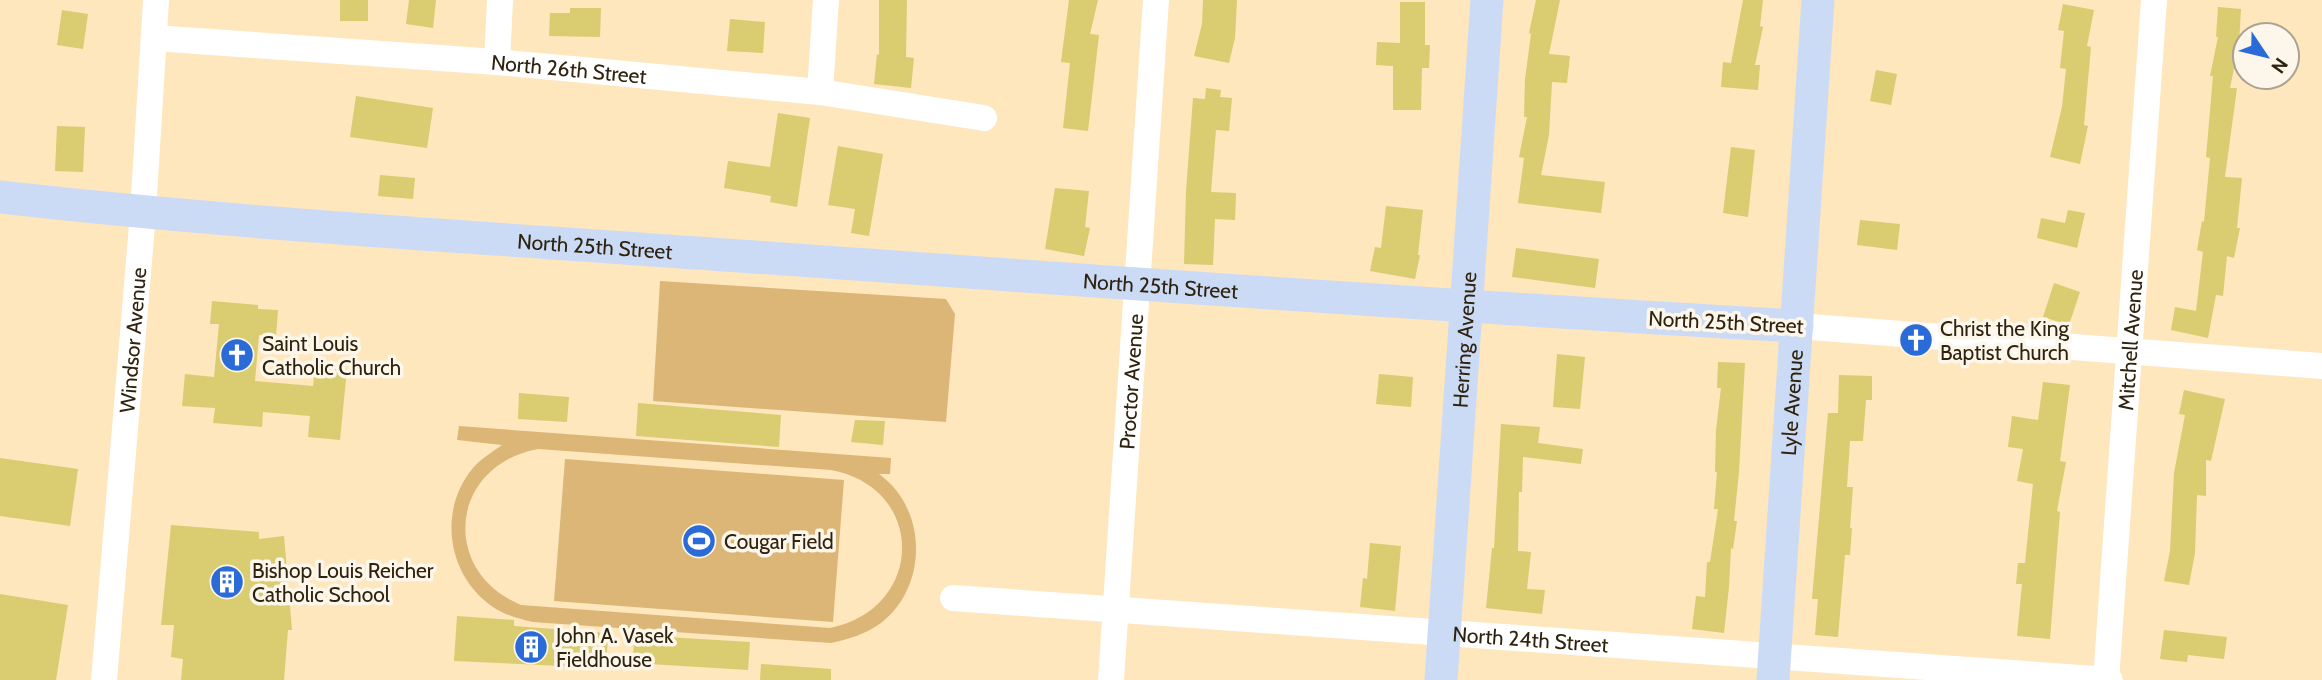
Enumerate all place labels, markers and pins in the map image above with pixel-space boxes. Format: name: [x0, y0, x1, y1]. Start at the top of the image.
place label: Christ the King Baptist Church: [1940, 316, 2069, 365]
church icon: Christ the King Baptist Church: [1897, 321, 1935, 359]
place label: Saint Louis Catholic Church: [262, 331, 401, 380]
church icon: Saint Louis Catholic Church: [218, 336, 256, 374]
sports icon: Cougar Field: [680, 522, 718, 560]
place label: Cougar Field: [724, 529, 834, 554]
place label: Bishop Louis Reicher Catholic School: [252, 558, 434, 607]
building icon: Bishop Louis Reicher Catholic School: [208, 563, 246, 601]
place label: John A. Vasek Fieldhouse: [555, 623, 674, 672]
building icon: John A. Vasek Fieldhouse: [512, 628, 550, 666]

